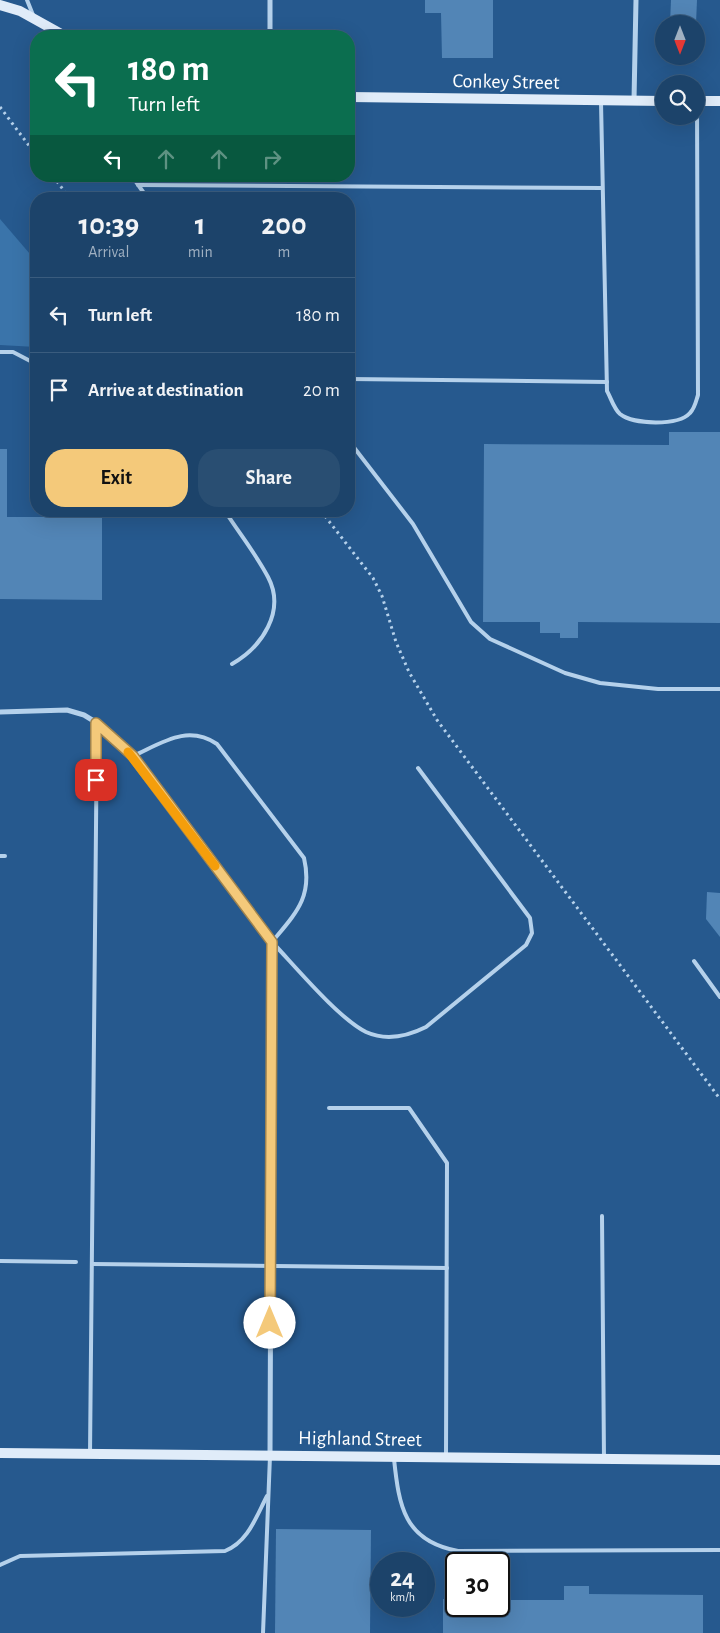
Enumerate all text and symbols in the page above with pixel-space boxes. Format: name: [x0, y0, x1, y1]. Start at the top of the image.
north arrow: [655, 15, 705, 65]
map controls: [655, 15, 705, 125]
icon: left: [45, 50, 110, 115]
text: 180 m: [128, 52, 210, 87]
street label: Conkey Street: [452, 71, 560, 93]
button: search: [655, 75, 705, 125]
text: Turn left: [128, 93, 200, 115]
icon: left: [99, 145, 127, 173]
icon: ahead: [152, 145, 180, 173]
icon: ahead: [205, 145, 233, 173]
icon: right: [258, 145, 286, 173]
text: 10:39: [78, 210, 139, 240]
text: 1: [195, 210, 206, 240]
text: 200: [261, 210, 307, 240]
text: Arrival: [88, 244, 129, 260]
text: min: [188, 244, 213, 260]
text: m: [277, 244, 290, 260]
icon: left: [45, 301, 73, 329]
text: Turn left: [88, 306, 152, 325]
text: 180 m: [296, 306, 340, 325]
icon: arrive: [45, 376, 73, 404]
text: Arrive at destination: [88, 381, 244, 400]
text: 20 m: [303, 381, 340, 400]
button: Exit: [45, 449, 188, 507]
button: Share: [198, 449, 340, 507]
pin: [75, 759, 117, 801]
icon: arrive: [82, 766, 110, 794]
position arrow: [243, 1296, 295, 1348]
street label: Highland Street: [298, 1428, 423, 1450]
speed limit sign: 30: [445, 1552, 510, 1617]
text: 24: [390, 1566, 415, 1591]
text: km/h: [390, 1591, 415, 1603]

